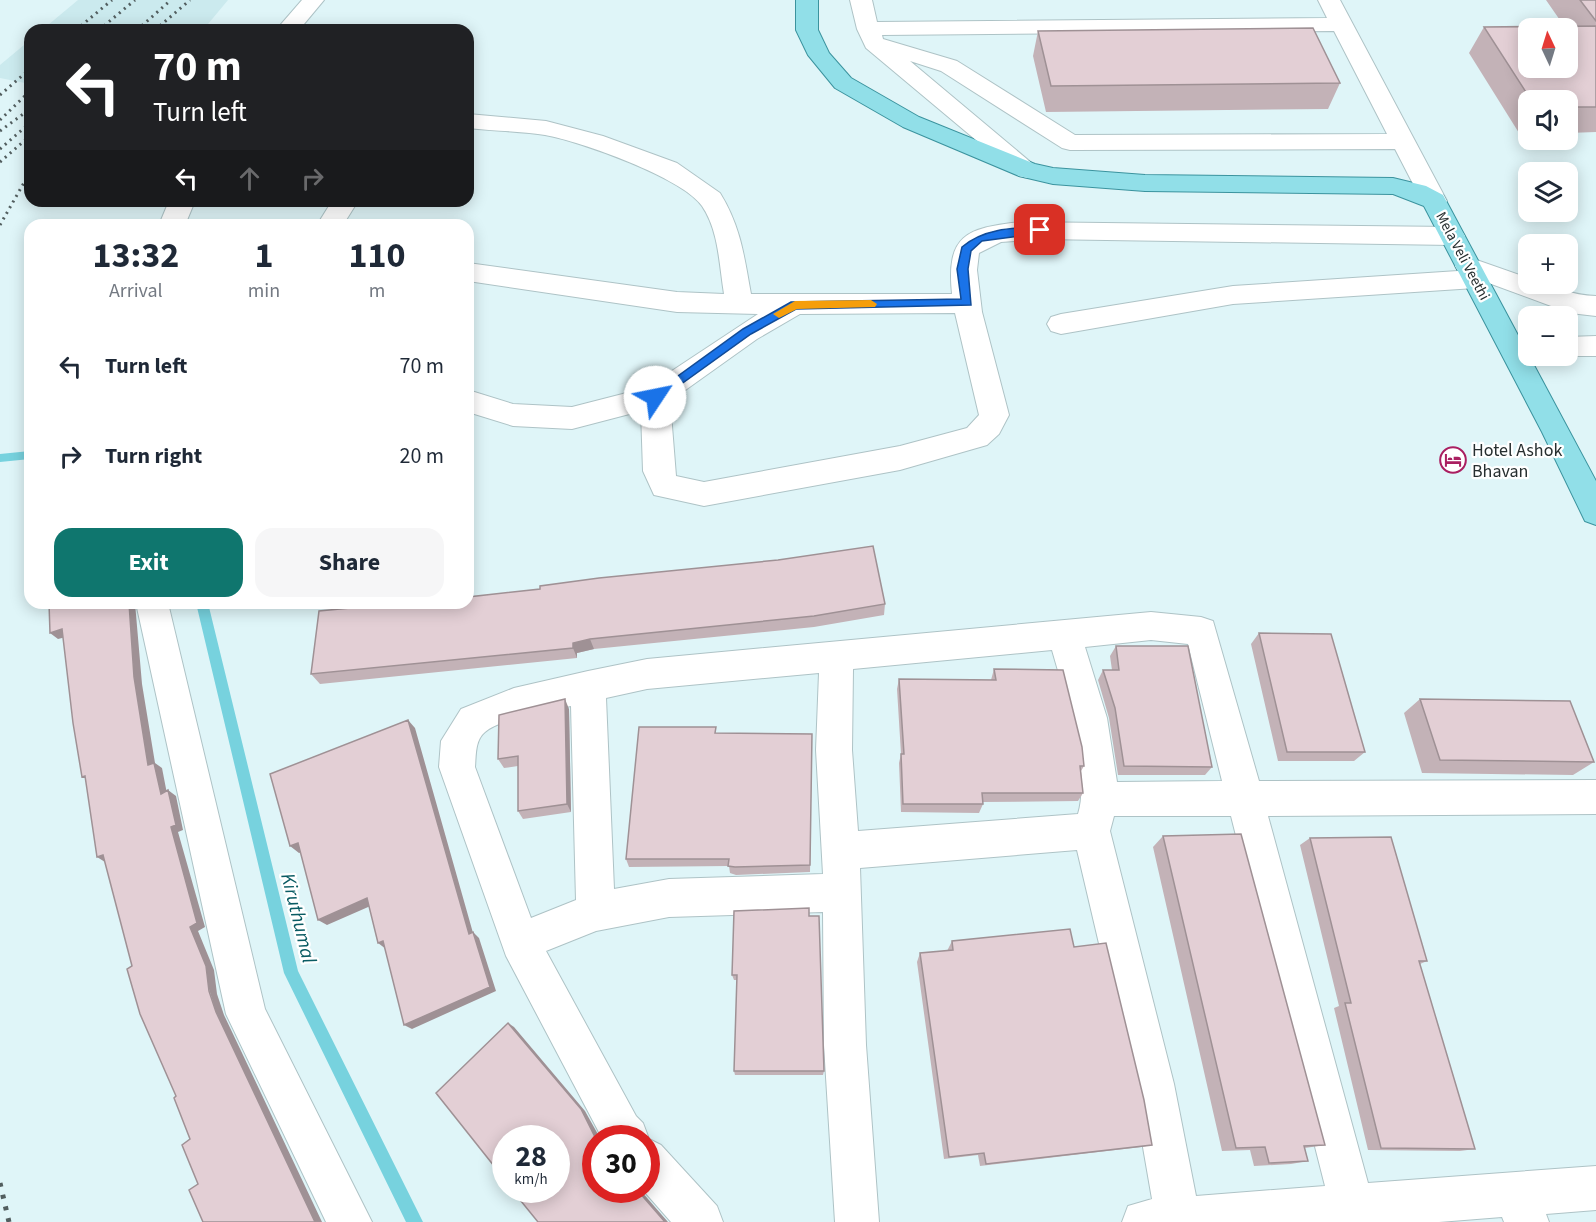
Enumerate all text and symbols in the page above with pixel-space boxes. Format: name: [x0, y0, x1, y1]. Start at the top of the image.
north arrow: [1518, 18, 1578, 78]
map controls: [1518, 18, 1578, 366]
text: 70 m: [153, 37, 242, 97]
icon: left: [54, 48, 132, 126]
button: sound: [1518, 90, 1578, 150]
text: Turn left: [153, 93, 247, 132]
icon: left: [170, 162, 203, 195]
icon: ahead: [233, 162, 266, 195]
icon: right: [296, 162, 329, 195]
button: layers: [1518, 162, 1578, 222]
pin: [1014, 204, 1065, 255]
street label: Mela Veli Veethi: [1430, 208, 1495, 304]
icon: arrive: [1023, 213, 1056, 246]
text: 13:32: [92, 230, 179, 281]
text: 1: [254, 230, 273, 281]
text: 110: [349, 230, 406, 281]
button: +: [1518, 234, 1578, 294]
text: Arrival: [109, 277, 163, 305]
text: min: [248, 277, 280, 305]
text: m: [369, 277, 385, 305]
button: −: [1518, 306, 1578, 366]
icon: left: [54, 350, 87, 383]
text: Turn left: [105, 350, 187, 382]
text: 70 m: [399, 350, 444, 382]
position arrow: [623, 365, 687, 429]
place label: Hotel Ashok Bhavan: [1472, 438, 1562, 484]
icon: right: [54, 440, 87, 473]
text: Turn right: [105, 440, 202, 472]
text: 20 m: [399, 440, 444, 472]
hotel icon: Hotel Ashok Bhavan: [1438, 445, 1468, 475]
button: Exit: [54, 528, 243, 597]
button: Share: [255, 528, 444, 597]
water label: Kiruthumal: [273, 870, 323, 966]
speed limit sign: 30: [582, 1125, 660, 1203]
text: 28: [515, 1135, 547, 1178]
text: km/h: [514, 1169, 548, 1190]

